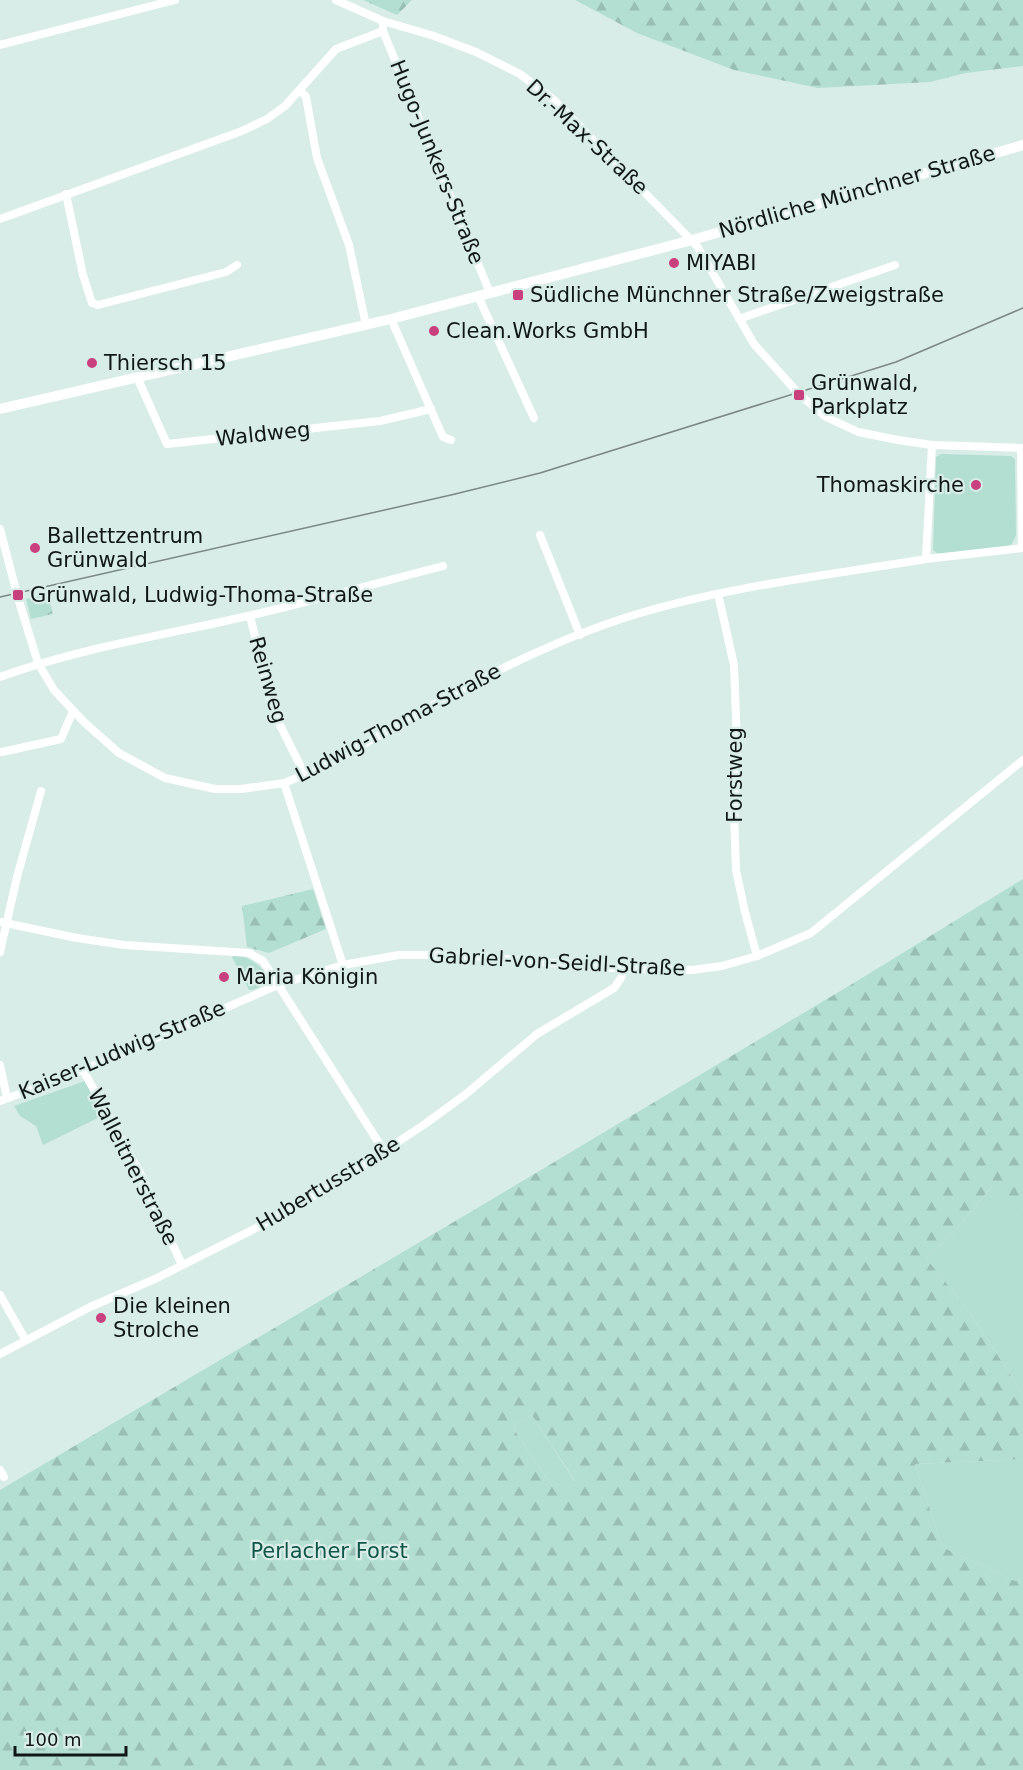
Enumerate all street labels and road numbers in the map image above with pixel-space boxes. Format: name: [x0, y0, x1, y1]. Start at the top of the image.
street label: Hugo-Junkers-Straße: [385, 56, 489, 268]
street label: Dr.-Max-Straße: [521, 75, 653, 199]
street label: Nördliche Münchner Straße: [716, 141, 998, 243]
street label: Waldweg: [215, 417, 311, 451]
street label: Reinweg: [244, 634, 292, 726]
street label: Ludwig-Thoma-Straße: [291, 659, 505, 787]
street label: Forstweg: [723, 727, 747, 823]
street label: Gabriel-von-Seidl-Straße: [428, 943, 686, 981]
street label: Kaiser-Ludwig-Straße: [15, 996, 229, 1104]
street label: Walleitnerstraße: [83, 1085, 183, 1249]
street label: Hubertusstraße: [252, 1132, 404, 1236]

